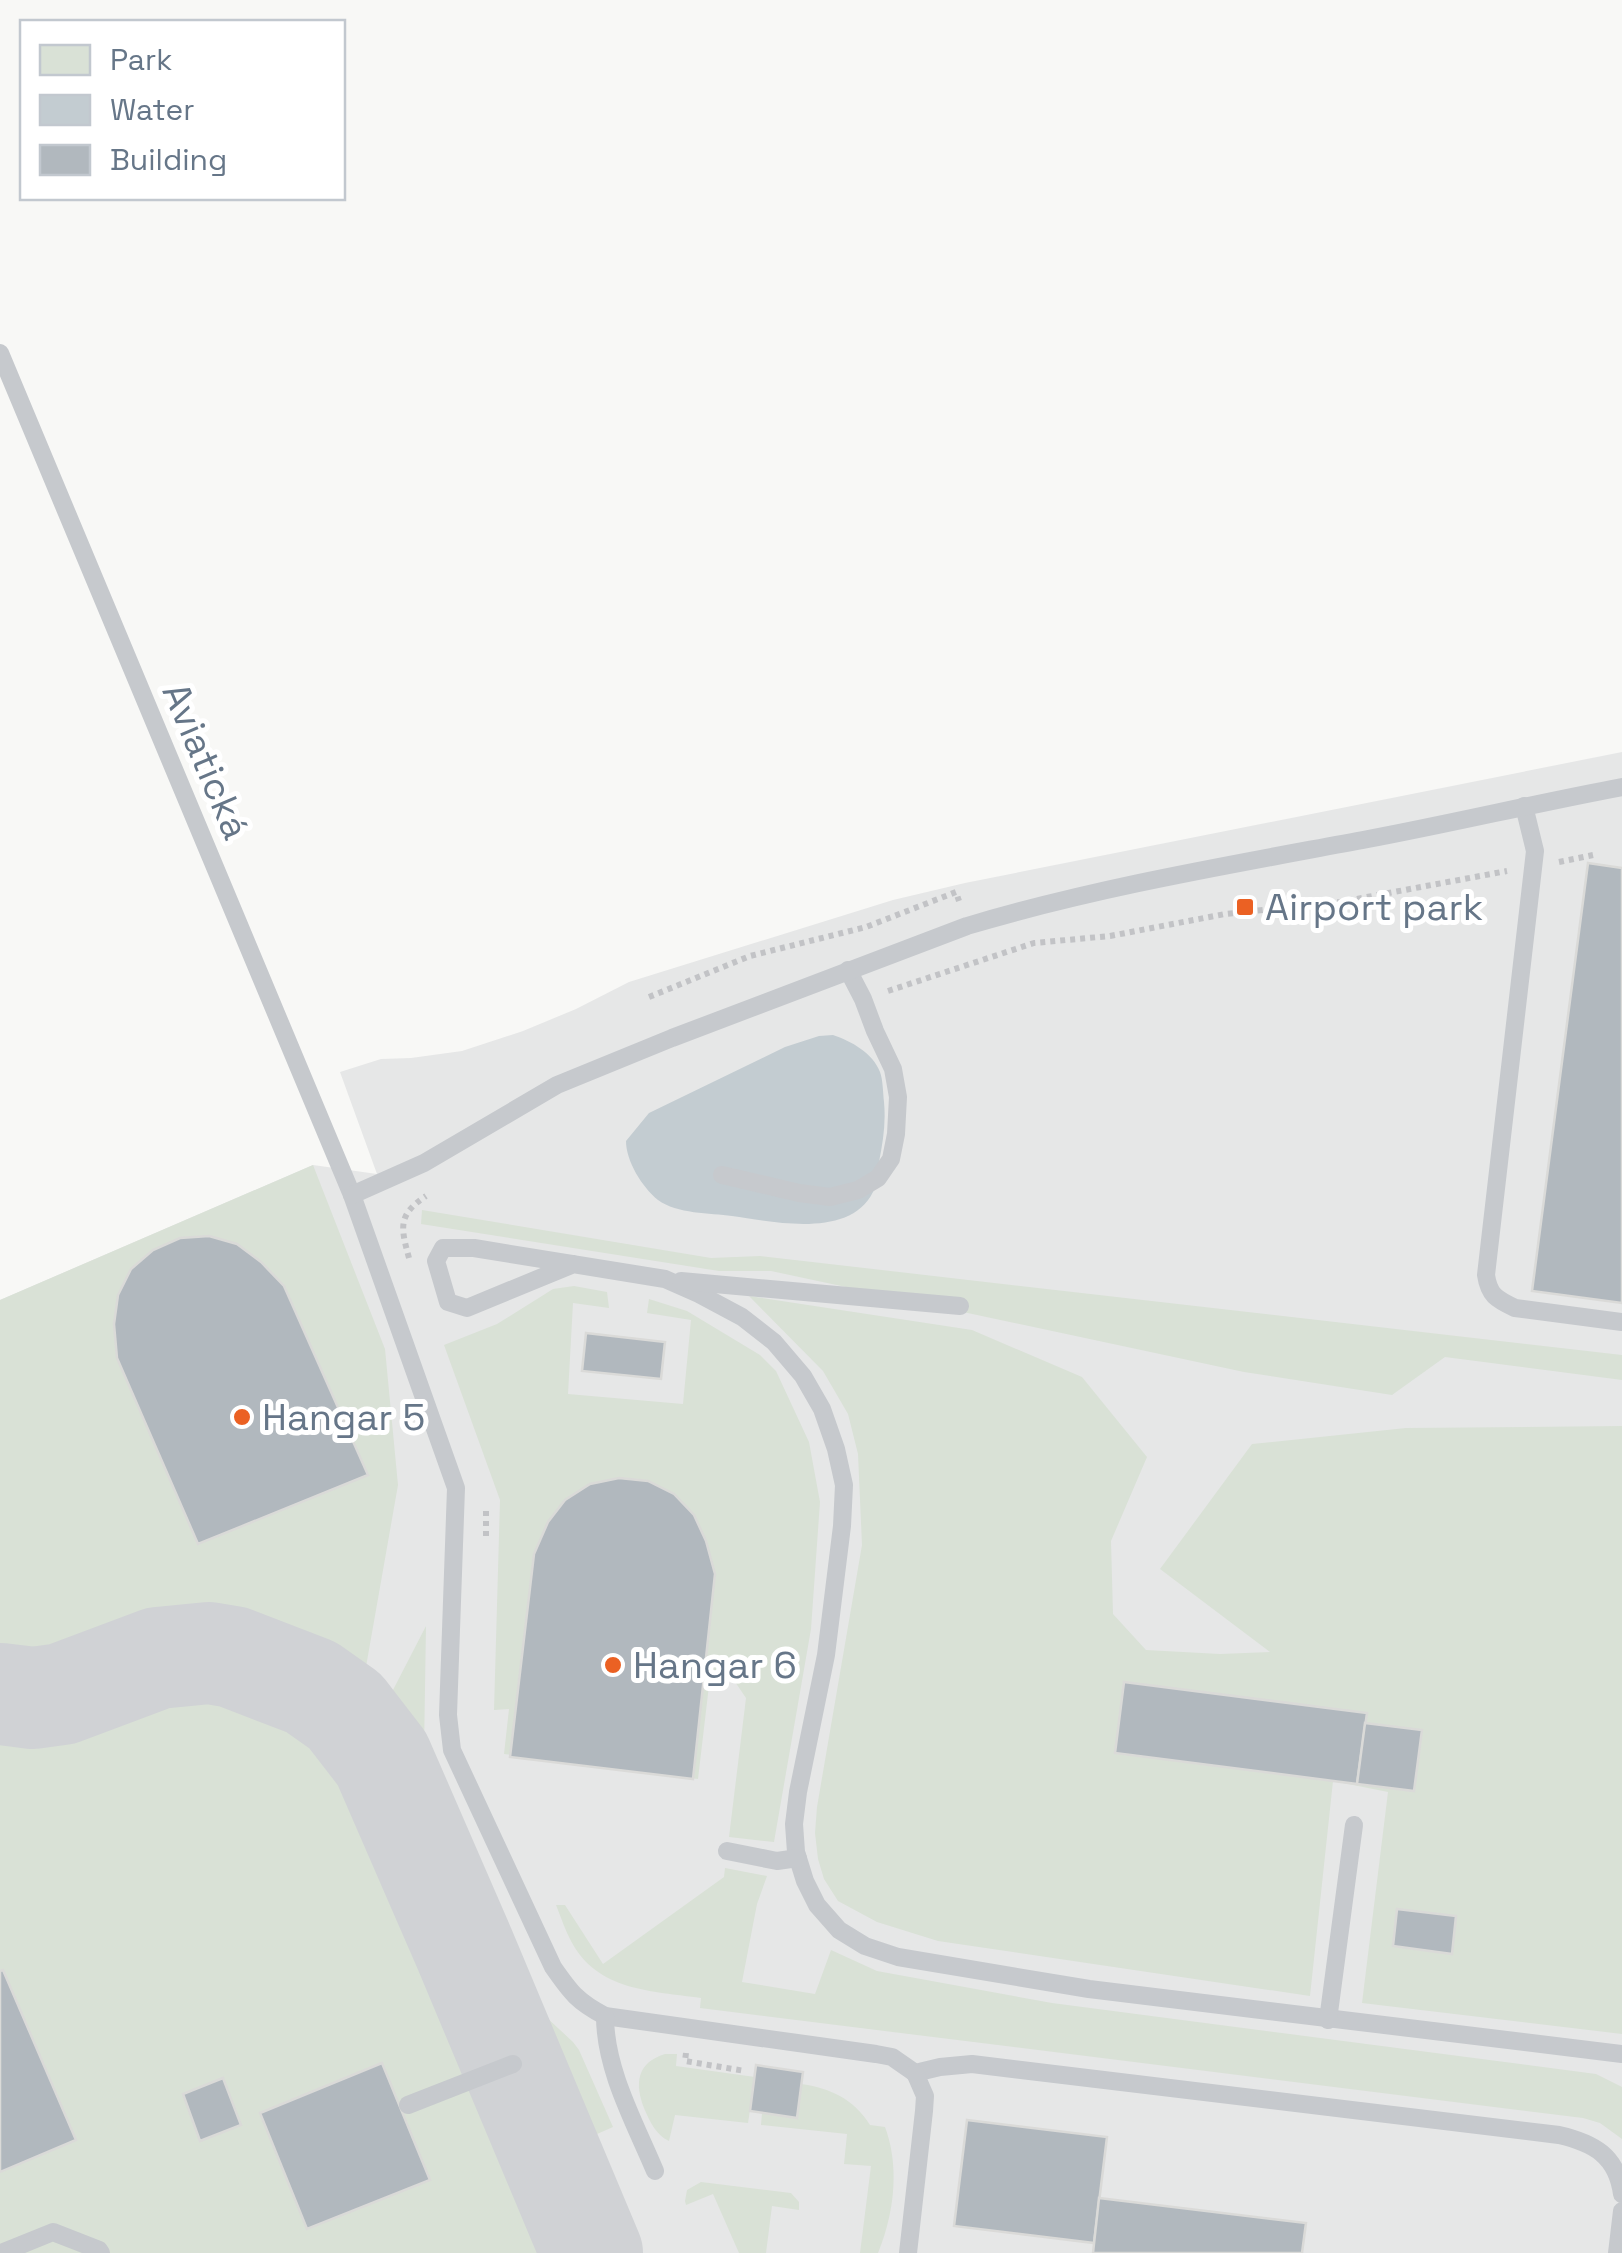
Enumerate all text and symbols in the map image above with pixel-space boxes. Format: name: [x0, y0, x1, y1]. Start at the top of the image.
legend: [20, 20, 345, 200]
text: Park: [110, 40, 172, 79]
text: Water: [110, 90, 195, 129]
text: Building: [110, 140, 227, 179]
street label: Aviatická: [152, 676, 260, 846]
place label: Airport park: [1265, 883, 1483, 931]
marker: Airport park: [1234, 896, 1256, 918]
place label: Hangar 5: [262, 1393, 425, 1441]
marker: Hangar 5: [231, 1406, 253, 1428]
place label: Hangar 6: [633, 1641, 797, 1689]
marker: Hangar 6: [602, 1654, 624, 1676]

